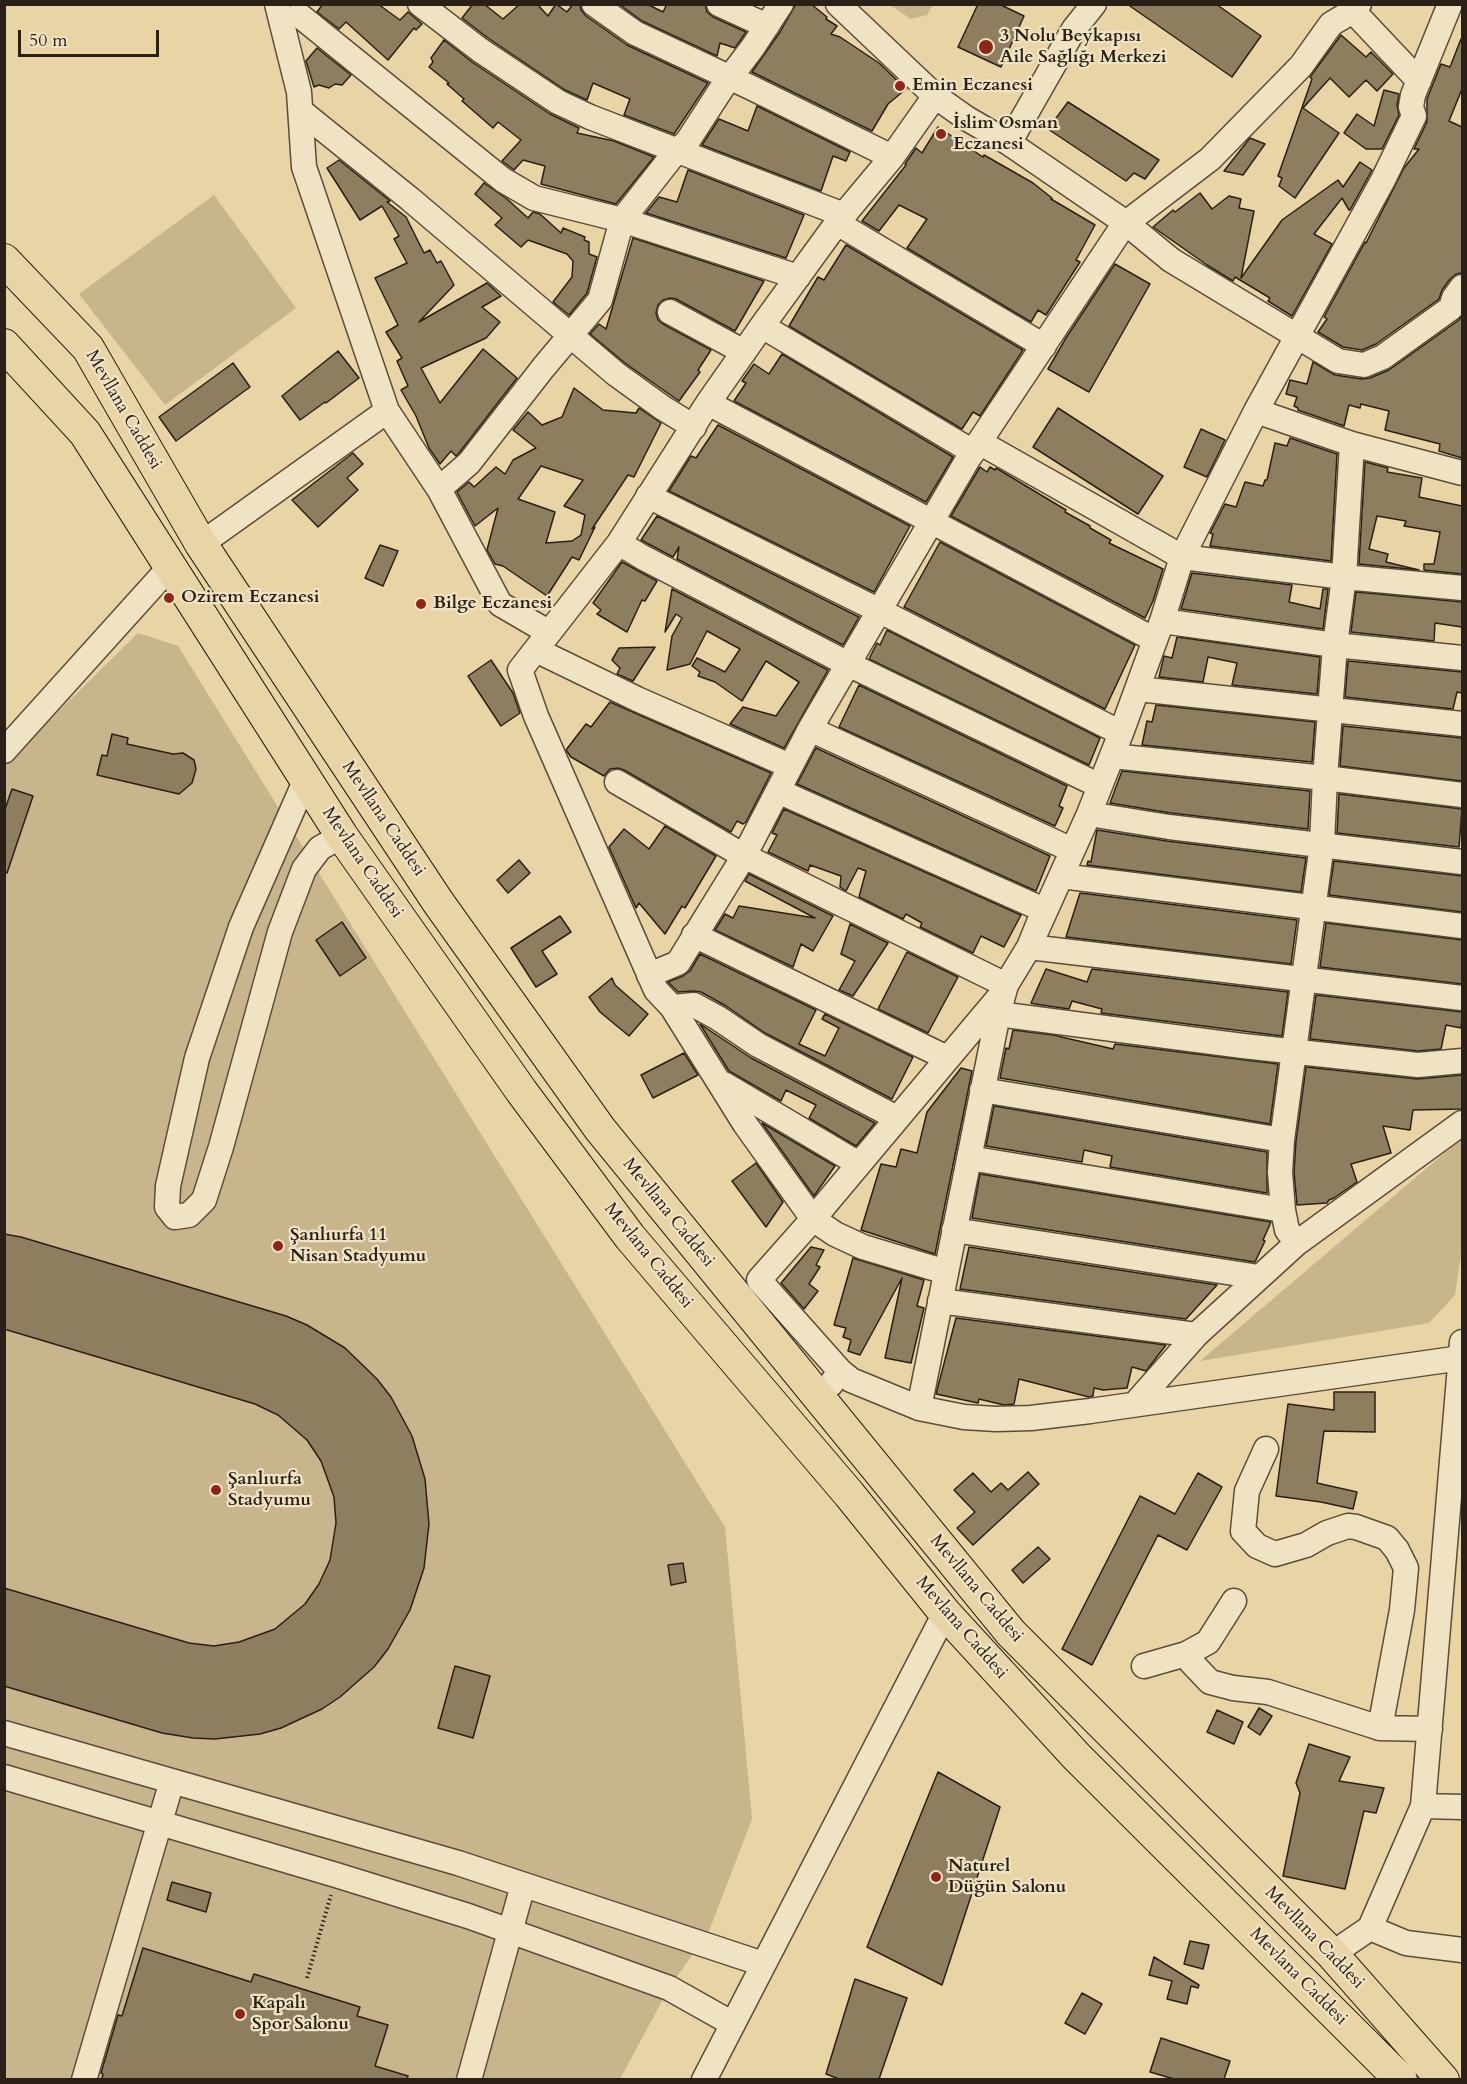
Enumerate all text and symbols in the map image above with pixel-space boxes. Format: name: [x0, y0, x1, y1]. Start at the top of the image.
scale bar: [21, 18, 162, 56]
place label: 3 Nolu Beykapısı Aile Sağlığı Merkezi: [1000, 26, 1166, 68]
text: 50 m: [29, 28, 68, 53]
marker: 3 Nolu Beykapısı Aile Sağlığı Merkezi: [977, 38, 995, 56]
place label: Emin Eczanesi: [912, 75, 1033, 97]
marker: Emin Eczanesi: [893, 79, 907, 93]
place label: İslim Osman Eczanesi: [953, 113, 1058, 156]
marker: İslim Osman Eczanesi: [934, 127, 948, 141]
street label: Mevllana Caddesi: [80, 347, 166, 473]
place label: Ozirem Eczanesi: [181, 587, 319, 609]
marker: Ozirem Eczanesi: [162, 591, 176, 605]
place label: Bilge Eczanesi: [433, 593, 552, 615]
marker: Bilge Eczanesi: [414, 597, 428, 611]
street label: Mevllana Caddesi: [337, 757, 429, 881]
street label: Mevlana Caddesi: [317, 803, 407, 923]
street label: Mevllana Caddesi: [617, 1154, 719, 1272]
street label: Mevlana Caddesi: [599, 1199, 697, 1313]
place label: Şanlıurfa 11 Nisan Stadyumu: [290, 1225, 426, 1268]
marker: Şanlıurfa 11 Nisan Stadyumu: [271, 1239, 285, 1253]
place label: Şanlıurfa Stadyumu: [228, 1469, 311, 1512]
marker: Şanlıurfa Stadyumu: [209, 1483, 223, 1497]
street label: Mevllana Caddesi: [925, 1531, 1027, 1647]
street label: Mevlana Caddesi: [910, 1572, 1012, 1684]
place label: Naturel Düğün Salonu: [948, 1856, 1066, 1898]
marker: Naturel Düğün Salonu: [929, 1870, 943, 1884]
street label: Mevllana Caddesi: [1260, 1882, 1368, 1994]
street label: Mevlana Caddesi: [1245, 1924, 1351, 2030]
place label: Kapalı Spor Salonu: [252, 1993, 349, 2036]
marker: Kapalı Spor Salonu: [233, 2007, 247, 2021]

